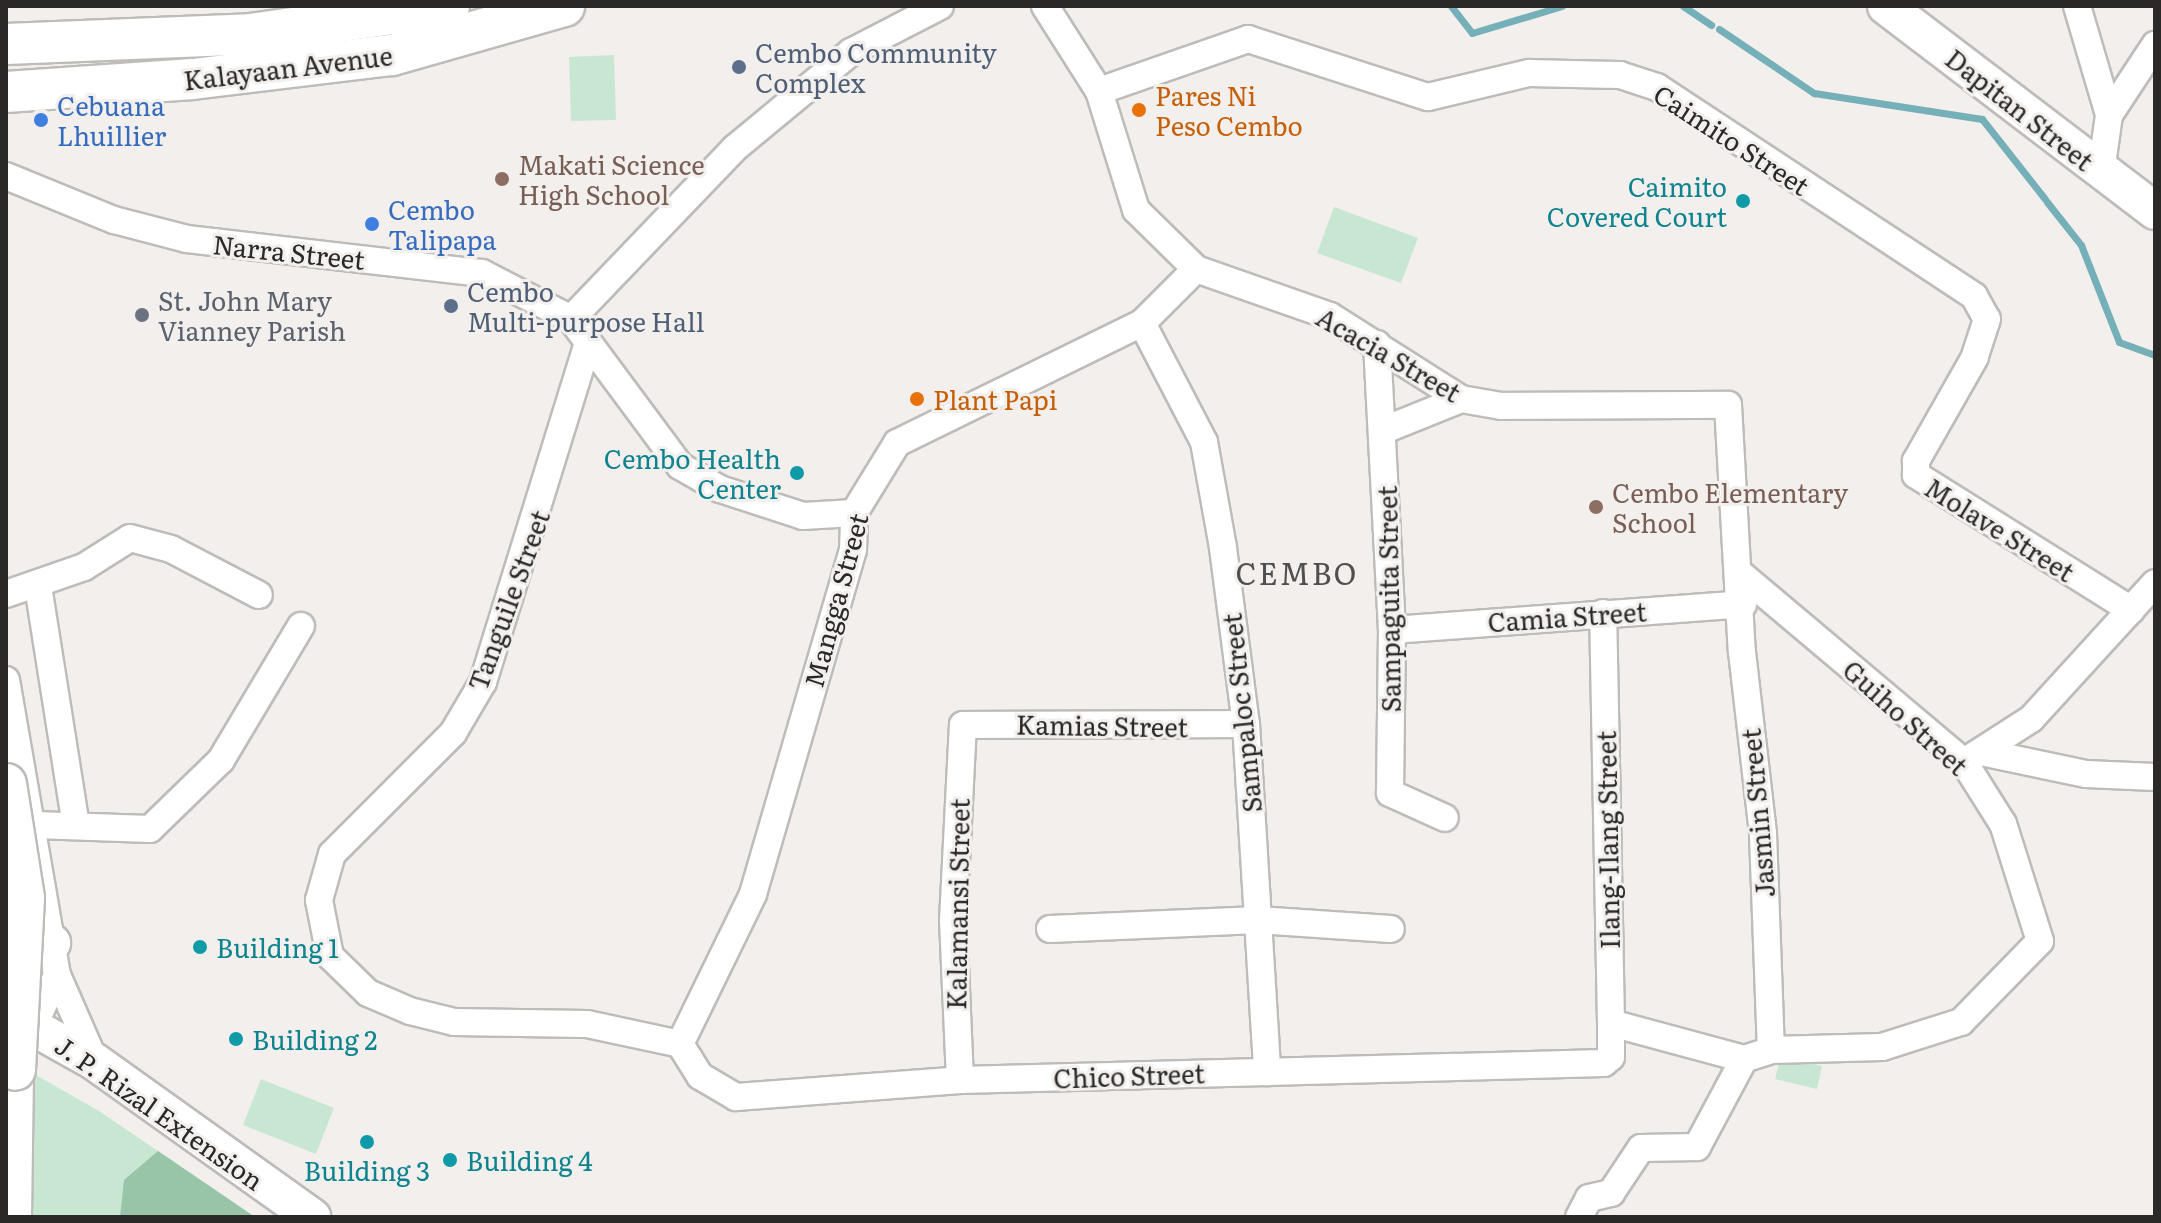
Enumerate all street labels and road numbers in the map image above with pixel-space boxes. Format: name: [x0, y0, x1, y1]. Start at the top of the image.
street label: Kalayaan Avenue: [182, 39, 394, 95]
street label: Dapitan Street: [1940, 42, 2100, 176]
street label: Caimito Street: [1648, 77, 1816, 201]
street label: Narra Street: [212, 228, 366, 274]
street label: Acacia Street: [1311, 300, 1467, 408]
street label: Molave Street: [1920, 471, 2080, 587]
street label: Sampaguita Street: [1370, 485, 1406, 713]
street label: Tanguile Street: [461, 506, 555, 694]
street label: Mangga Street: [797, 510, 873, 690]
street label: Camia Street: [1487, 595, 1647, 637]
street label: Sampaloc Street: [1215, 612, 1267, 814]
street label: Guiho Street: [1837, 653, 1975, 781]
street label: Kamias Street: [1016, 708, 1188, 742]
street label: Jasmin Street: [1734, 727, 1780, 899]
street label: Ilang-Ilang Street: [1589, 731, 1625, 949]
street label: Kalamansi Street: [940, 798, 974, 1010]
street label: J. P. Rizal Extension: [50, 1028, 270, 1196]
street label: Chico Street: [1053, 1057, 1205, 1093]

